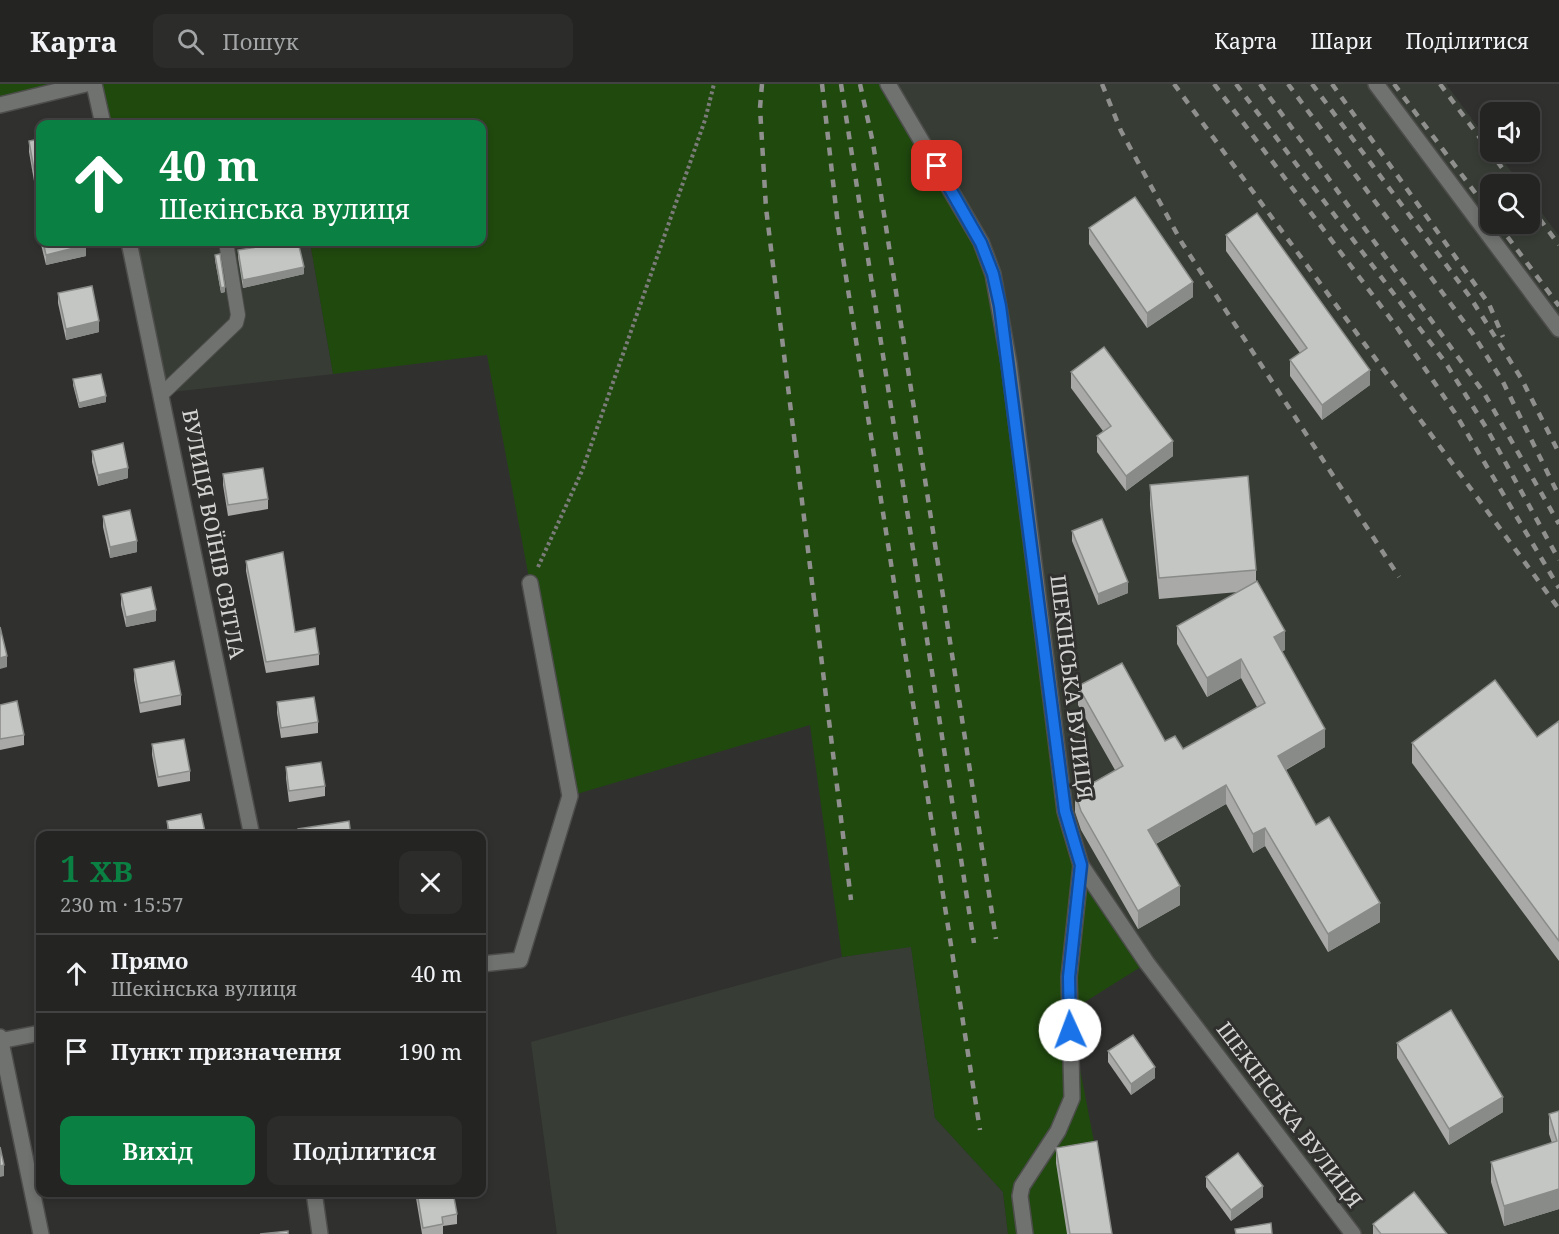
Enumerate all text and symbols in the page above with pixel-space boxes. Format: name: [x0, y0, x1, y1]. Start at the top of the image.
search box: [153, 14, 573, 68]
text: Карта: [30, 22, 117, 60]
icon: search: [174, 25, 207, 58]
text: Пошук: [222, 26, 299, 56]
text: Карта: [1214, 27, 1277, 55]
text: Шари: [1310, 27, 1372, 55]
text: Поділитися: [1405, 27, 1529, 55]
map controls: [1480, 102, 1540, 234]
button: sound: [1480, 102, 1540, 162]
text: 40 m: [159, 136, 259, 193]
pin: [911, 140, 962, 191]
icon: ahead: [60, 144, 138, 222]
icon: arrive: [920, 149, 953, 182]
button: search: [1480, 174, 1540, 234]
text: Шекінська вулиця: [159, 190, 410, 227]
street label: ВУЛИЦЯ ВОЇНІВ СВІТЛА: [176, 406, 252, 661]
street label: ШЕКІНСЬКА ВУЛИЦЯ: [1044, 573, 1100, 801]
text: 1 хв: [60, 844, 133, 893]
button: close: [399, 851, 462, 914]
text: 230 m · 15:57: [60, 891, 183, 918]
text: Прямо: [111, 945, 188, 975]
icon: ahead: [60, 957, 93, 990]
text: 40 m: [411, 958, 462, 988]
text: Шекінська вулиця: [111, 975, 297, 1002]
position arrow: [1038, 998, 1102, 1062]
street label: ШЕКІНСЬКА ВУЛИЦЯ: [1211, 1016, 1369, 1213]
icon: arrive: [60, 1035, 93, 1068]
text: Пункт призначення: [111, 1036, 341, 1066]
text: 190 m: [399, 1036, 462, 1066]
button: Вихід: [60, 1116, 255, 1185]
button: Поділитися: [267, 1116, 462, 1185]

